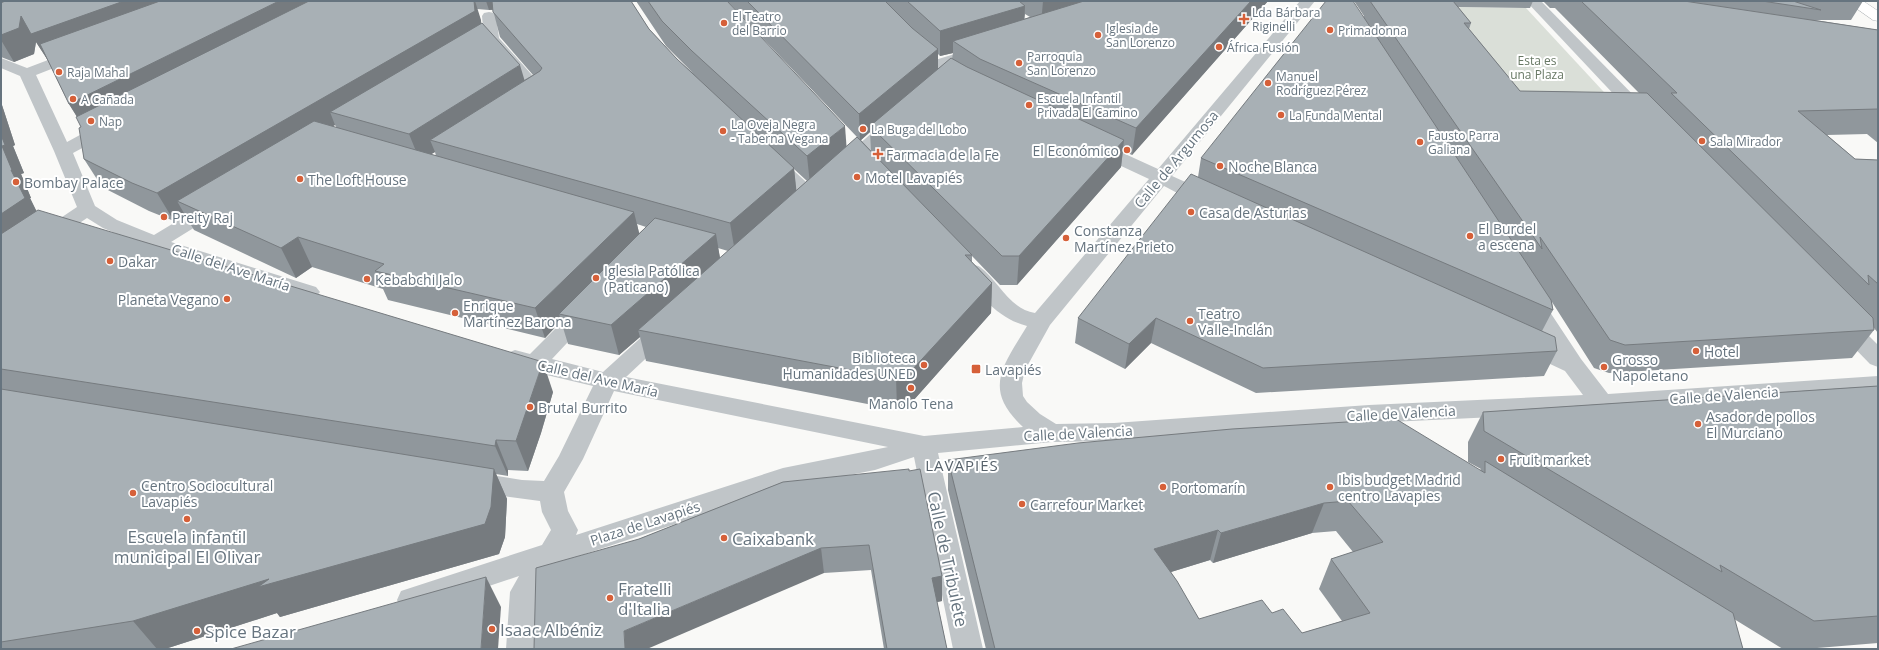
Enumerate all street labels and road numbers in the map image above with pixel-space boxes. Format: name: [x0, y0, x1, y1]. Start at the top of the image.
street label: Calle de Argumosa: [1130, 106, 1222, 212]
street label: Calle del Ave María: [169, 239, 293, 295]
street label: Calle del Ave María: [536, 355, 660, 401]
street label: Calle de Valencia: [1669, 382, 1779, 408]
street label: Calle de Valencia: [1346, 401, 1456, 425]
street label: Calle de Valencia: [1023, 421, 1133, 445]
street label: Calle de Tribulete: [922, 489, 974, 629]
street label: Plaza de Lavapiés: [588, 496, 703, 550]

